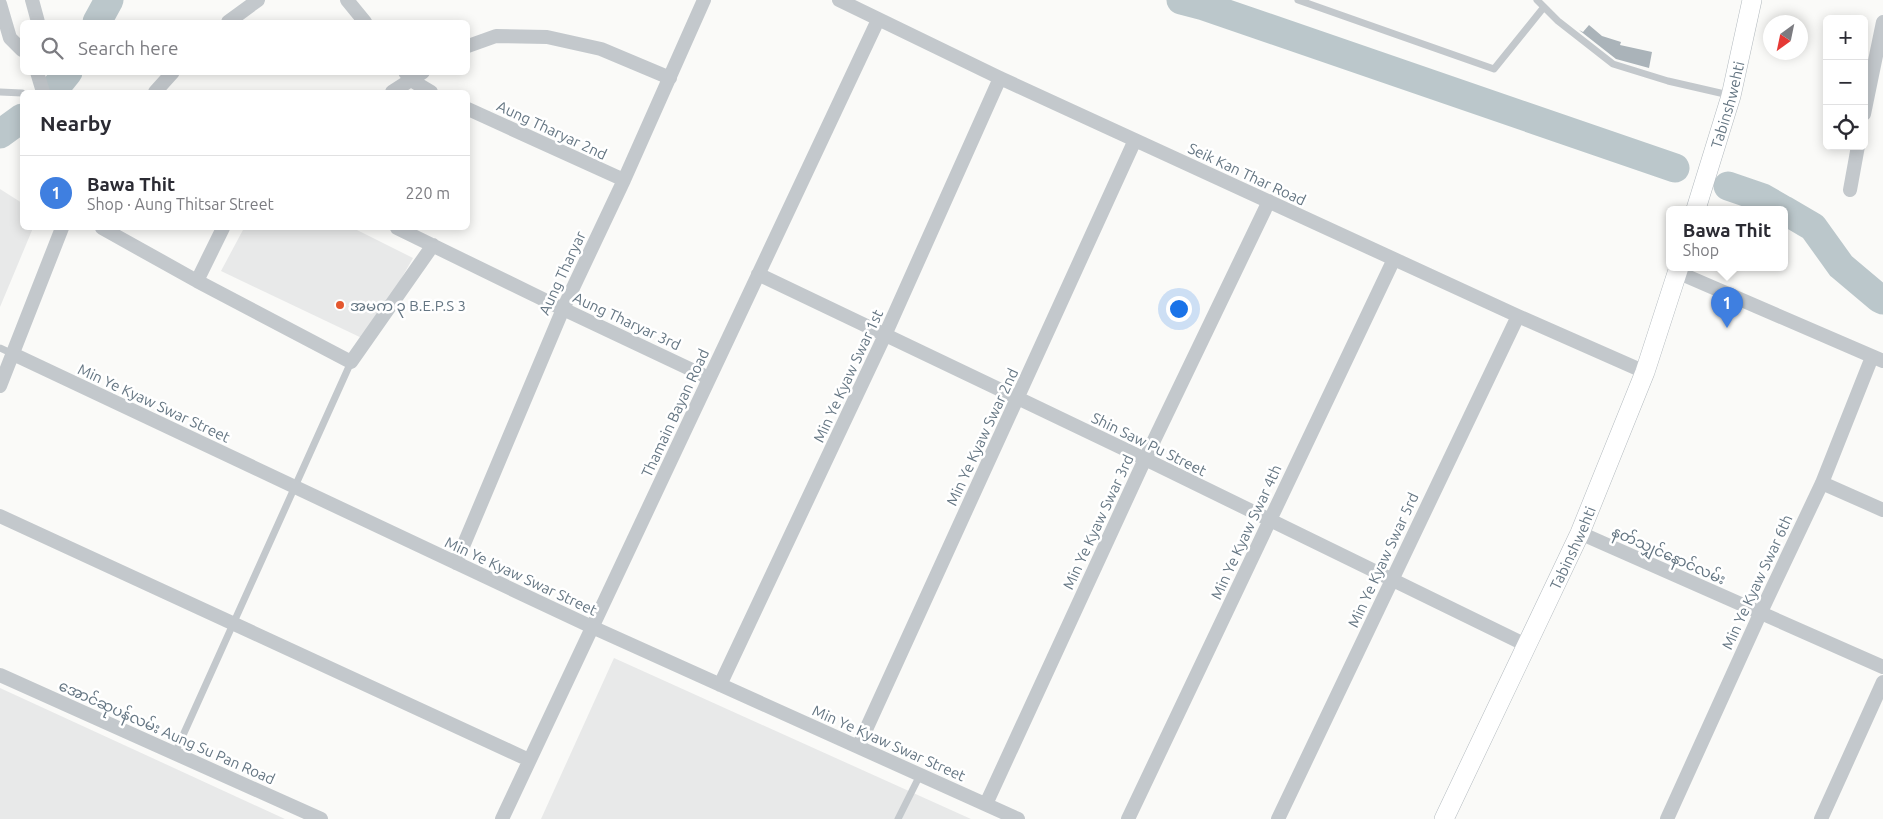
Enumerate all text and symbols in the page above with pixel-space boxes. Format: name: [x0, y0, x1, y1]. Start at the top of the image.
north arrow: [1763, 15, 1808, 60]
map controls: [1823, 15, 1868, 150]
button: +: [1823, 15, 1868, 60]
search box: [20, 20, 470, 75]
icon: search: [38, 34, 66, 62]
text: Search here: [78, 37, 178, 59]
street label: Tabinshwehti: [1707, 59, 1747, 150]
button: −: [1823, 60, 1868, 105]
street label: Aung Tharyar 2nd: [494, 97, 610, 163]
button: locate: [1823, 105, 1868, 150]
text: Nearby: [40, 111, 111, 135]
street label: Seik Kan Thar Road: [1185, 139, 1309, 209]
text: Bawa Thit: [87, 173, 175, 195]
text: 1: [51, 184, 61, 202]
text: 220 m: [405, 184, 450, 202]
text: Shop · Aung Thitsar Street: [87, 195, 274, 213]
popup: [1666, 206, 1788, 271]
text: Bawa Thit: [1683, 219, 1771, 241]
street label: Aung Tharyar: [535, 228, 589, 317]
text: Shop: [1683, 241, 1719, 259]
pin: 1: [1711, 287, 1743, 328]
street label: Aung Tharyar 3rd: [571, 289, 683, 353]
your location: [1166, 296, 1192, 322]
place label: အမက ၃ B.E.P.S 3: [350, 297, 466, 318]
marker: အမက ၃ B.E.P.S 3: [334, 299, 346, 311]
street label: Min Ye Kyaw Swar 1st: [810, 307, 886, 445]
street label: Thamain Bayan Road: [638, 346, 712, 480]
street label: Min Ye Kyaw Swar Street: [75, 360, 233, 446]
street label: Min Ye Kyaw Swar 2nd: [943, 366, 1021, 508]
street label: Shin Saw Pu Street: [1089, 409, 1209, 479]
street label: Min Ye Kyaw Swar 3rd: [1059, 452, 1137, 592]
street label: Min Ye Kyaw Swar 4th: [1207, 462, 1285, 602]
street label: Min Ye Kyaw Swar 5rd: [1344, 490, 1422, 630]
street label: Tabinshwehti: [1546, 504, 1598, 592]
street label: Min Ye Kyaw Swar 6th: [1718, 512, 1796, 652]
street label: နတ်သျှင်နောင်လမ်း: [1608, 521, 1729, 591]
street label: Min Ye Kyaw Swar Street: [442, 533, 600, 619]
street label: အောင်ဆုပန်လမ်း Aung Su Pan Road: [55, 676, 278, 791]
street label: Min Ye Kyaw Swar Street: [810, 702, 968, 784]

